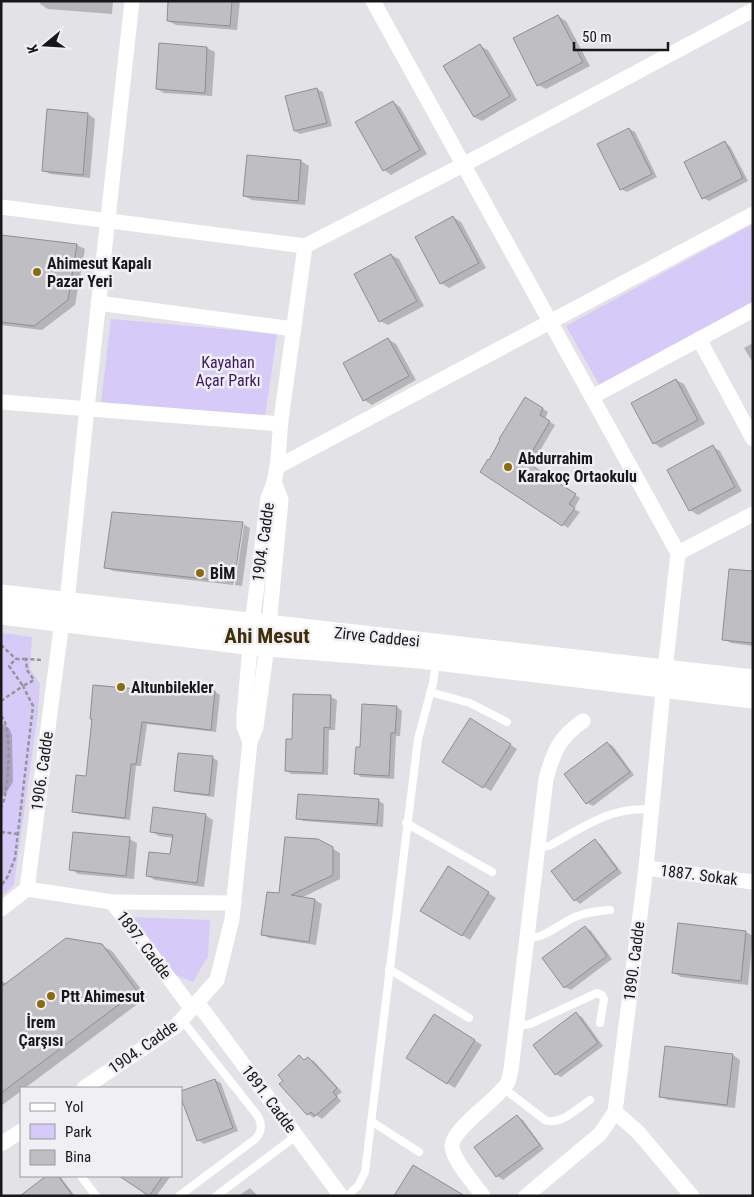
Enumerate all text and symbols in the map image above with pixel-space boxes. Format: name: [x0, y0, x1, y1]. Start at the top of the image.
north arrow: [20, 20, 70, 70]
scale bar: [574, 20, 668, 52]
text: 50 m: [582, 28, 612, 46]
text: K: [24, 43, 41, 55]
place label: Ahimesut Kapalı Pazar Yeri: [47, 254, 152, 291]
marker: Ahimesut Kapalı Pazar Yeri: [31, 266, 43, 278]
park label: Kayahan Açar Parkı: [195, 353, 261, 390]
place label: Abdurrahim Karakoç Ortaokulu: [518, 449, 637, 486]
marker: Abdurrahim Karakoç Ortaokulu: [502, 461, 514, 473]
street label: 1904. Cadde: [248, 501, 278, 583]
place label: BİM: [210, 564, 235, 583]
marker: BİM: [194, 567, 206, 579]
street label: Zirve Caddesi: [333, 623, 421, 651]
district label: Ahi Mesut: [224, 624, 310, 648]
place label: Altunbilekler: [131, 678, 214, 697]
marker: Altunbilekler: [115, 681, 127, 693]
street label: 1906. Cadde: [27, 730, 57, 812]
street label: 1887. Sokak: [659, 861, 740, 889]
street label: 1897. Cadde: [112, 907, 176, 983]
street label: 1890. Cadde: [620, 920, 648, 1002]
place label: Ptt Ahimesut: [61, 987, 145, 1006]
marker: Ptt Ahimesut: [45, 990, 57, 1002]
marker: İrem Çarşısı: [35, 998, 47, 1010]
place label: İrem Çarşısı: [19, 1013, 63, 1050]
street label: 1904. Cadde: [105, 1016, 181, 1078]
street label: 1891. Cadde: [237, 1061, 301, 1137]
legend: [20, 1087, 182, 1177]
text: Yol: [65, 1098, 83, 1116]
text: Park: [65, 1123, 92, 1141]
text: Bina: [65, 1148, 91, 1166]

